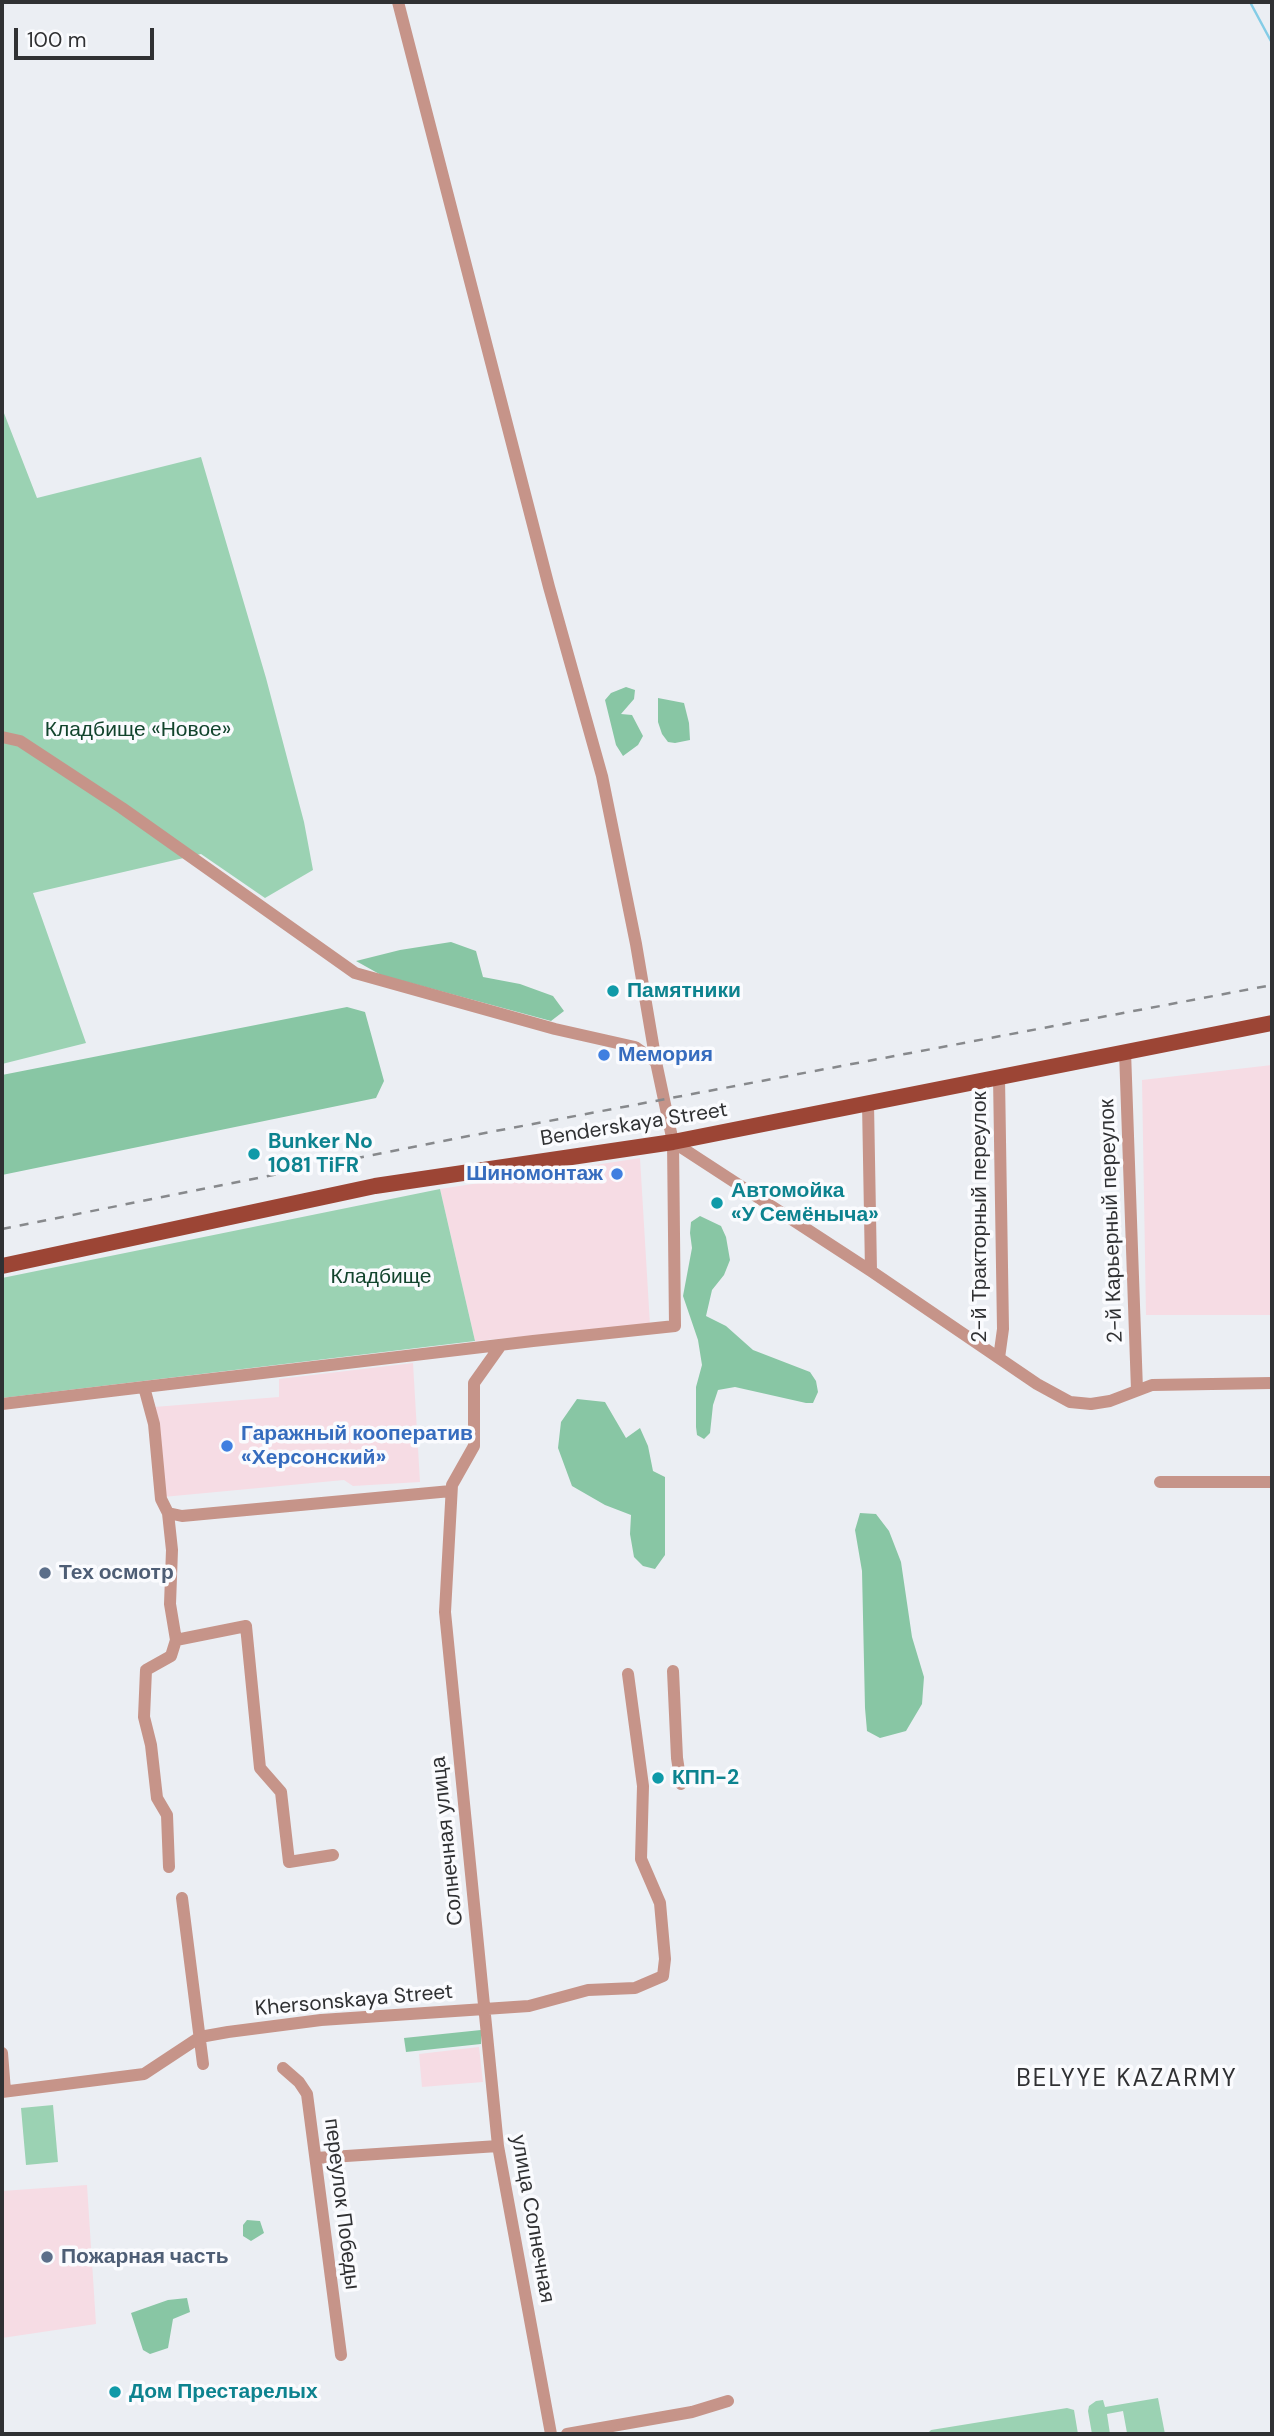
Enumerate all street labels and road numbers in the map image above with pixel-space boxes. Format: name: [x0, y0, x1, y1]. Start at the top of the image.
street label: 2-й Тракторный переулок: [967, 1091, 993, 1343]
street label: Benderskaya Street: [539, 1098, 729, 1152]
street label: 2-й Карьерный переулок: [1095, 1099, 1129, 1343]
street label: Солнечная улица: [427, 1755, 469, 1927]
street label: Khersonskaya Street: [254, 1980, 454, 2022]
street label: переулок Победы: [318, 2117, 364, 2291]
street label: улица Солнечная: [505, 2133, 559, 2305]

